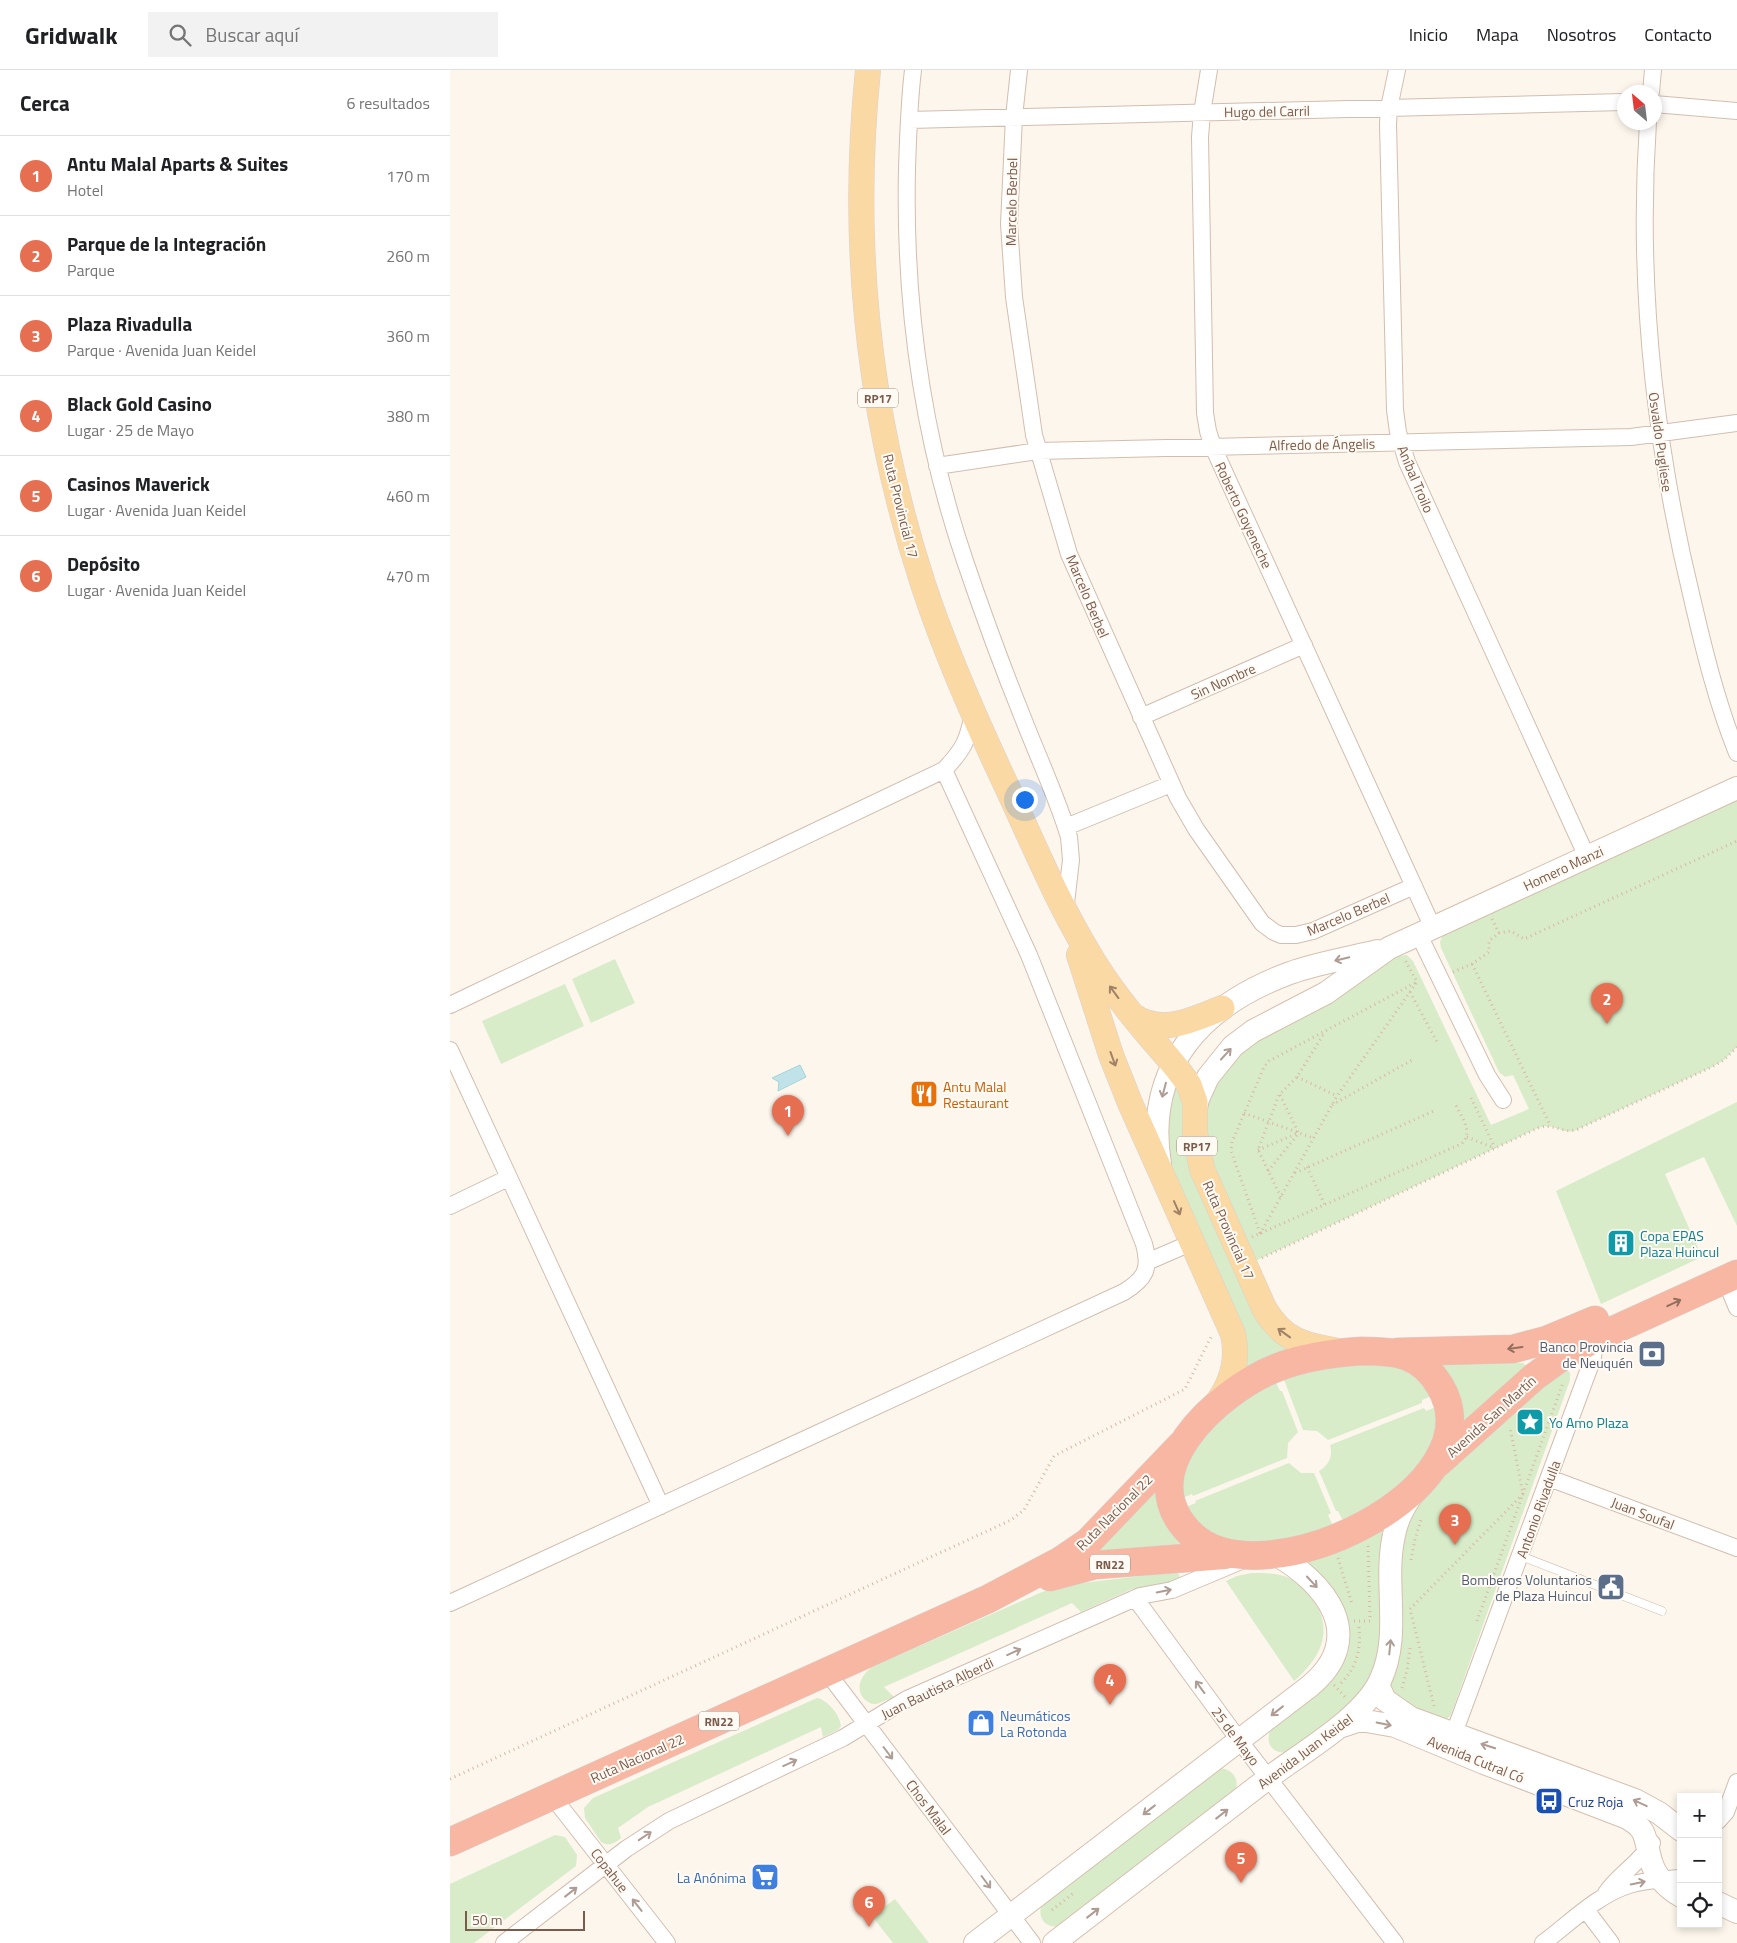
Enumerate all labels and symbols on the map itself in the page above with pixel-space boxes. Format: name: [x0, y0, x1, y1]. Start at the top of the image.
north arrow: [1617, 85, 1662, 130]
street label: Hugo del Carril: [1224, 100, 1310, 122]
street label: Marcelo Berbel: [1000, 158, 1022, 246]
road number: RP17: [858, 388, 898, 408]
street label: Osvaldo Pugliese: [1644, 391, 1678, 493]
street label: Alfredo de Ángelis: [1269, 433, 1375, 455]
street label: Aníbal Troilo: [1392, 442, 1440, 516]
street label: Ruta Provincial 17: [878, 452, 924, 560]
street label: Roberto Goyeneche: [1210, 458, 1278, 572]
street label: Marcelo Berbel: [1061, 551, 1115, 641]
street label: Sin Nombre: [1187, 657, 1259, 705]
your location: [1012, 787, 1038, 813]
street label: Homero Manzi: [1519, 840, 1607, 896]
street label: Marcelo Berbel: [1303, 887, 1393, 941]
one-way arrow: [1334, 955, 1350, 964]
pin: 2: [1591, 983, 1623, 1024]
one-way arrow: [1109, 985, 1119, 999]
one-way arrow: [1220, 1048, 1232, 1060]
one-way arrow: [1108, 1051, 1118, 1067]
place label: Antu Malal Restaurant: [943, 1076, 1009, 1113]
restaurant icon: Antu Malal Restaurant: [909, 1079, 939, 1109]
one-way arrow: [1159, 1081, 1168, 1097]
pin: 1: [772, 1095, 804, 1136]
road number: RP17: [1177, 1136, 1217, 1156]
street label: Ruta Provincial 17: [1198, 1177, 1260, 1283]
one-way arrow: [1173, 1200, 1182, 1215]
place label: Copa EPAS Plaza Huincul: [1640, 1225, 1719, 1262]
building icon: Copa EPAS Plaza Huincul: [1606, 1228, 1636, 1258]
one-way arrow: [1666, 1297, 1681, 1307]
one-way arrow: [1277, 1328, 1291, 1338]
place label: Banco Provincia de Neuquén: [1540, 1336, 1633, 1373]
bank icon: Banco Provincia de Neuquén: [1637, 1339, 1667, 1369]
one-way arrow: [1508, 1343, 1524, 1353]
street label: Avenida San Martín: [1442, 1370, 1540, 1462]
place icon: Yo Amo Plaza: [1515, 1407, 1545, 1437]
place label: Yo Amo Plaza: [1549, 1412, 1628, 1433]
street label: Antonio Rivadulla: [1511, 1457, 1565, 1561]
street label: Ruta Nacional 22: [1071, 1469, 1157, 1555]
street label: Juan Soufal: [1608, 1491, 1678, 1535]
pin: 3: [1439, 1504, 1471, 1545]
road number: RN22: [1090, 1555, 1130, 1574]
place label: Bomberos Voluntarios de Plaza Huincul: [1461, 1569, 1592, 1606]
public building icon: Bomberos Voluntarios de Plaza Huincul: [1596, 1572, 1626, 1602]
one-way arrow: [1306, 1575, 1318, 1588]
one-way arrow: [1156, 1586, 1172, 1596]
one-way arrow: [1385, 1639, 1395, 1655]
one-way arrow: [1006, 1646, 1021, 1656]
street label: Juan Bautista Alberdi: [877, 1652, 997, 1724]
pin: 4: [1094, 1664, 1126, 1705]
one-way arrow: [1195, 1680, 1205, 1694]
street label: 25 de Mayo: [1207, 1702, 1265, 1770]
place label: Neumáticos La Rotonda: [1000, 1705, 1071, 1742]
one-way arrow: [1271, 1705, 1284, 1716]
shop icon: Neumáticos La Rotonda: [966, 1708, 996, 1738]
street label: Avenida Juan Keidel: [1253, 1708, 1357, 1794]
road number: RN22: [699, 1712, 739, 1730]
one-way arrow: [1375, 1719, 1391, 1729]
street label: Ruta Nacional 22: [587, 1728, 687, 1788]
street label: Avenida Cutral Có: [1424, 1730, 1528, 1788]
one-way arrow: [1481, 1740, 1497, 1750]
one-way arrow: [882, 1746, 893, 1759]
one-way arrow: [782, 1758, 797, 1767]
street label: Chos Malal: [901, 1775, 957, 1839]
bus stop icon: Cruz Roja: [1534, 1786, 1564, 1816]
place label: Cruz Roja: [1568, 1791, 1623, 1812]
one-way arrow: [1633, 1798, 1648, 1807]
one-way arrow: [1143, 1804, 1156, 1815]
one-way arrow: [1215, 1809, 1229, 1819]
one-way arrow: [638, 1831, 652, 1841]
pin: 5: [1225, 1842, 1257, 1883]
street label: Copahue: [586, 1843, 634, 1897]
supermarket icon: La Anónima: [750, 1862, 780, 1892]
place label: La Anónima: [677, 1867, 746, 1888]
one-way arrow: [981, 1875, 991, 1889]
one-way arrow: [1630, 1878, 1646, 1888]
pin: 6: [853, 1886, 885, 1927]
one-way arrow: [564, 1887, 578, 1897]
one-way arrow: [632, 1899, 643, 1912]
scale bar: [465, 1908, 585, 1931]
one-way arrow: [1086, 1908, 1099, 1919]

